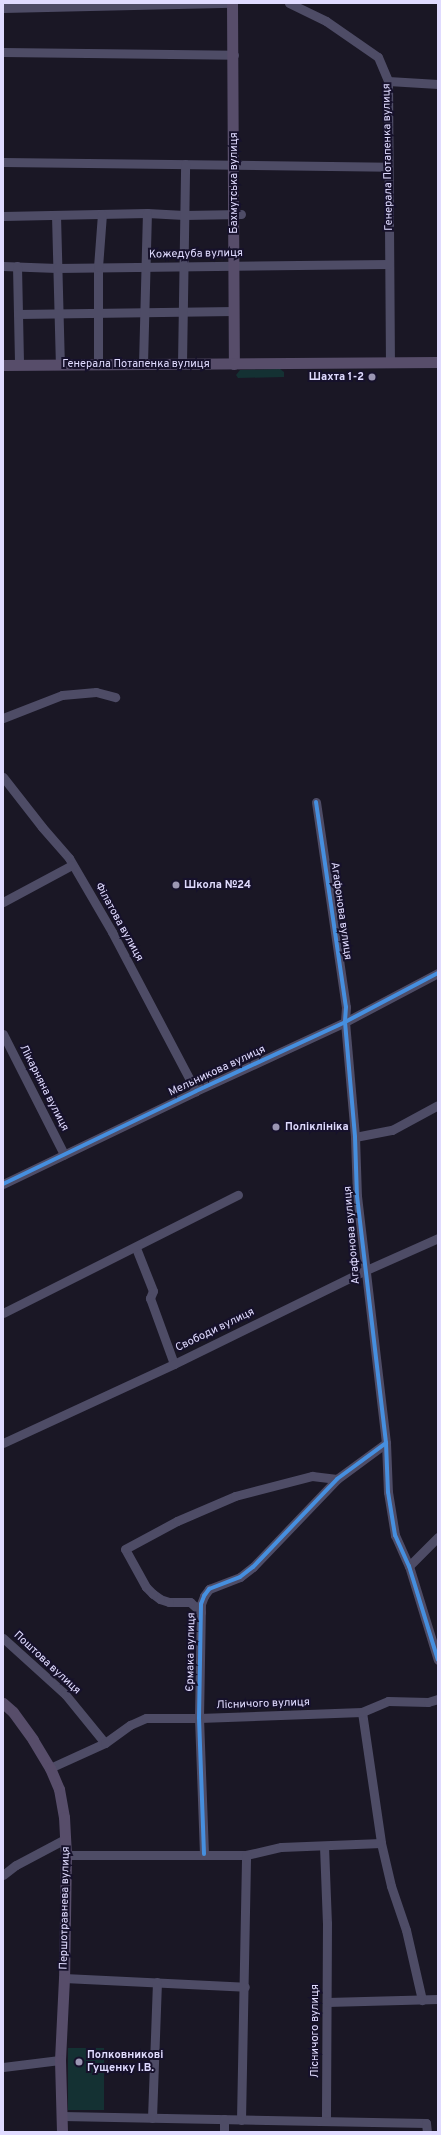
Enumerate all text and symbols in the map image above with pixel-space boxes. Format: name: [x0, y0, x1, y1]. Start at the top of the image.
street label: Генерала Потапенка вулиця: [380, 83, 396, 231]
street label: Бахмутська вулиця: [227, 132, 241, 234]
street label: Кожедуба вулиця: [149, 247, 243, 261]
street label: Генерала Потапенка вулиця: [62, 357, 210, 371]
place label: Шахта 1-2: [309, 370, 364, 384]
marker: Шахта 1-2: [367, 372, 377, 382]
street label: Агафонова вулиця: [328, 861, 354, 961]
place label: Школа №24: [184, 878, 251, 892]
street label: Філатова вулиця: [92, 880, 146, 964]
marker: Школа №24: [171, 880, 181, 890]
street label: Лікарняна вулиця: [17, 1043, 71, 1133]
street label: Мельникова вулиця: [167, 1043, 267, 1099]
place label: Поліклініка: [285, 1120, 349, 1134]
marker: Поліклініка: [270, 1121, 282, 1133]
street label: Агафонова вулиця: [341, 1185, 363, 1285]
street label: Свободи вулиця: [173, 1305, 257, 1355]
street label: Єрмака вулиця: [184, 1612, 198, 1692]
street label: Поштова вулиця: [11, 1629, 83, 1697]
street label: Лісничого вулиця: [216, 1696, 310, 1712]
street label: Першотравнева вулиця: [57, 1846, 73, 1970]
street label: Лісничого вулиця: [308, 1984, 322, 2078]
place label: Полковникові Гущенку І.В.: [87, 2049, 163, 2075]
marker: Полковникові Гущенку І.В.: [74, 2057, 84, 2067]

